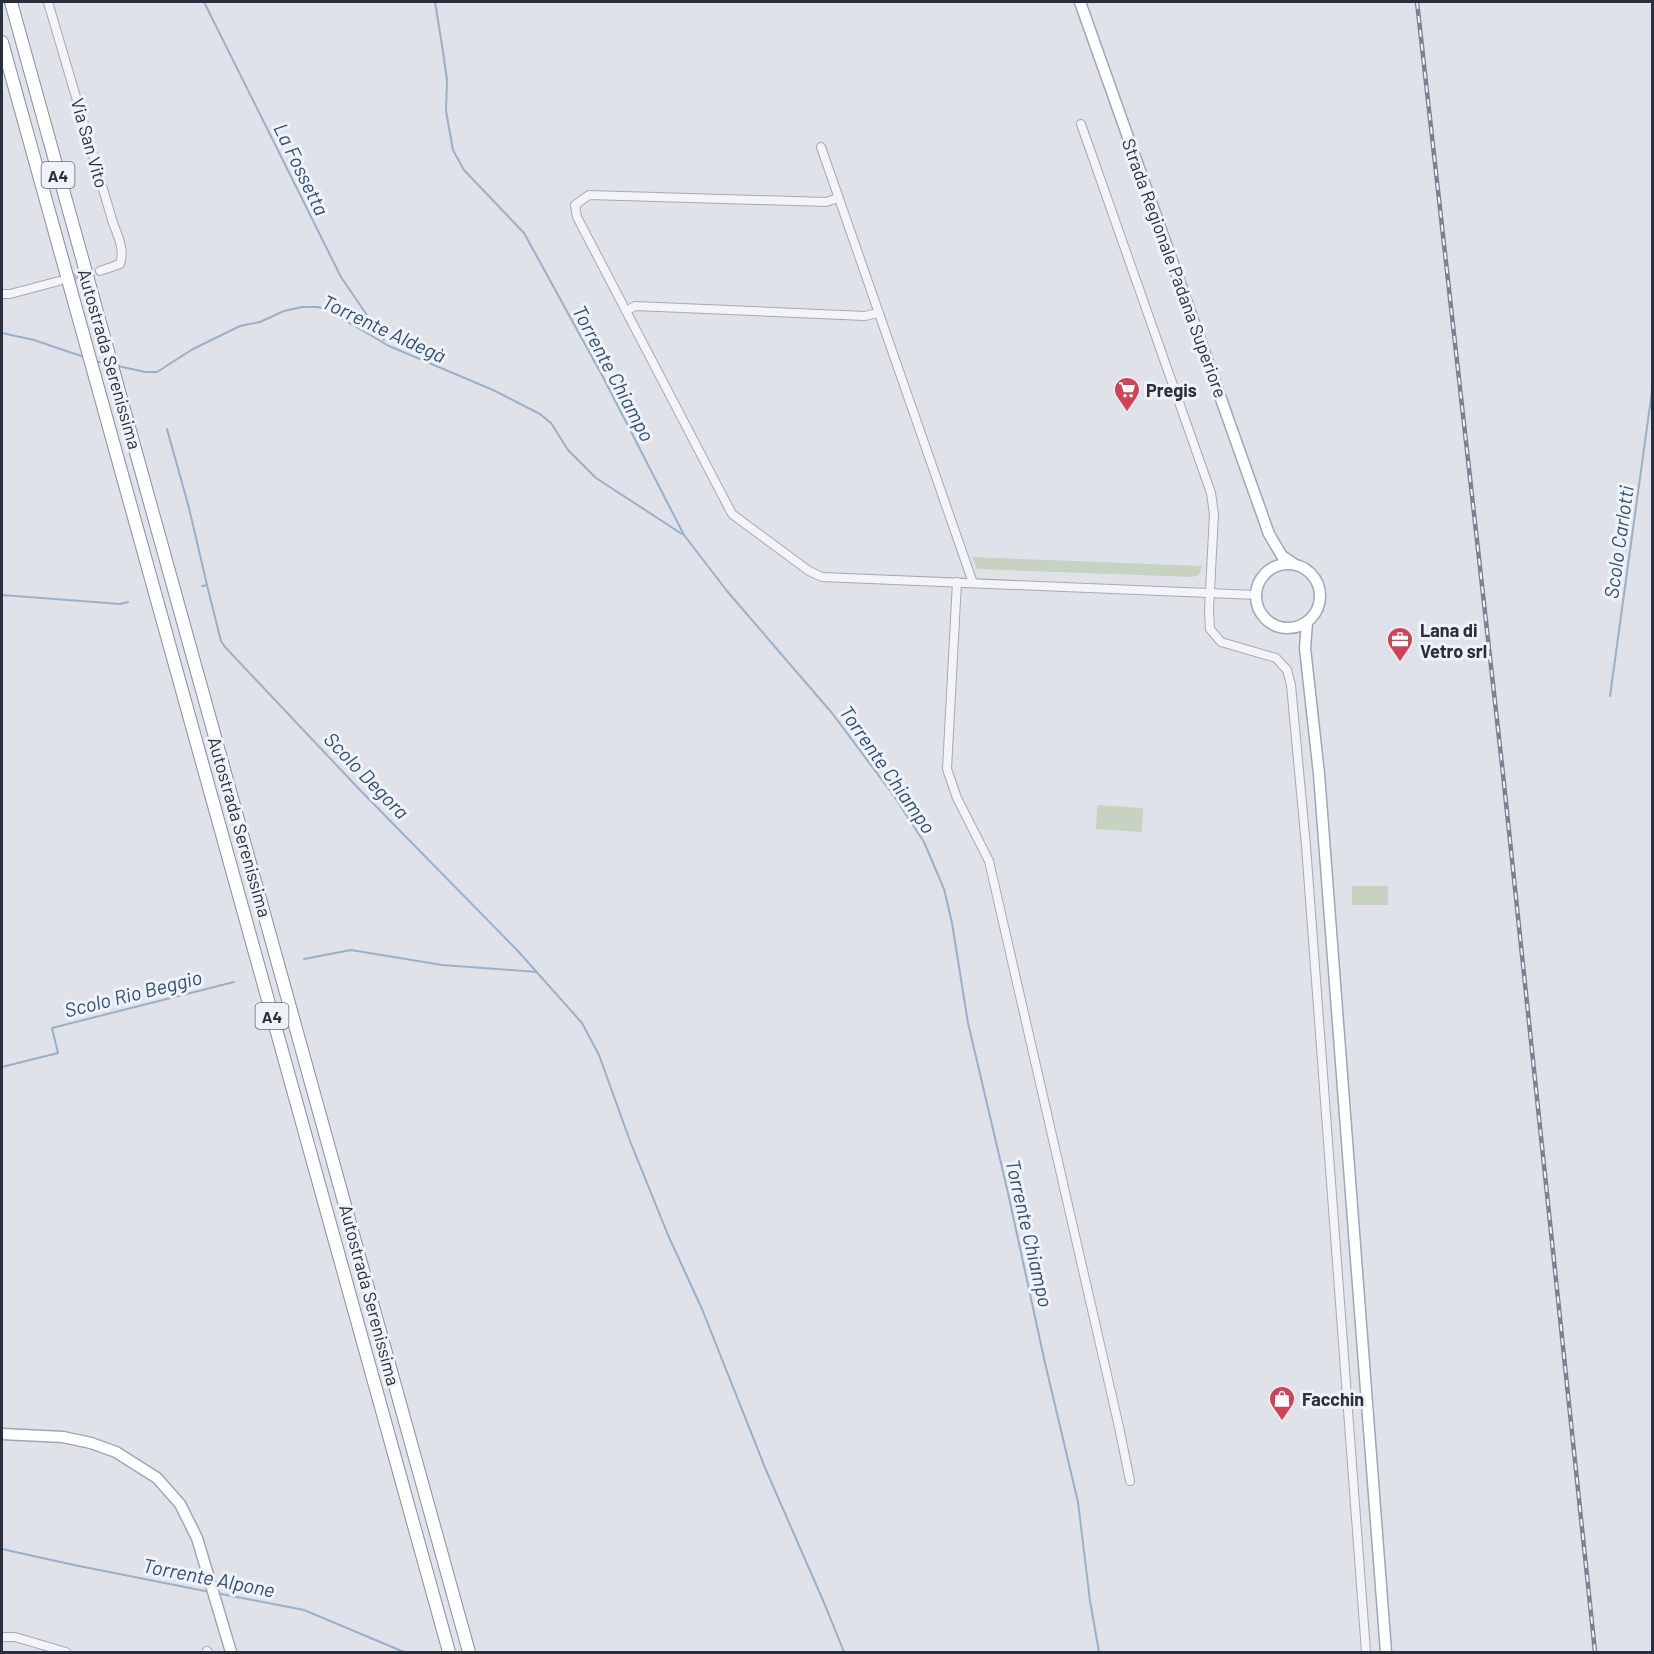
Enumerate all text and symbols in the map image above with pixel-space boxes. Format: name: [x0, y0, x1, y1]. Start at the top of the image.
street label: Via San Vito: [67, 96, 113, 190]
water label: La Fossetta: [269, 119, 335, 219]
street label: Strada Regionale Padana Superiore: [1118, 135, 1232, 401]
road number: A4: [42, 162, 74, 188]
street label: Autostrada Serenissima: [74, 266, 146, 452]
water label: Torrente Aldegà: [318, 289, 450, 367]
water label: Torrente Chiampo: [568, 301, 660, 445]
supermarket icon: Pregis: [1112, 375, 1142, 413]
place label: Pregis: [1146, 379, 1197, 401]
water label: Scolo Carlotti: [1598, 484, 1638, 600]
place label: Lana di Vetro srl: [1420, 619, 1487, 662]
office icon: Lana di Vetro srl: [1385, 625, 1415, 663]
water label: Torrente Chiampo: [835, 700, 941, 838]
water label: Scolo Degora: [320, 727, 414, 823]
street label: Autostrada Serenissima: [204, 734, 276, 920]
water label: Scolo Rio Beggio: [62, 964, 204, 1022]
road number: A4: [256, 1003, 288, 1029]
water label: Torrente Chiampo: [1001, 1157, 1059, 1309]
street label: Autostrada Serenissima: [335, 1202, 405, 1388]
shop icon: Facchin: [1267, 1384, 1297, 1422]
place label: Facchin: [1302, 1388, 1364, 1410]
water label: Torrente Alpone: [141, 1552, 277, 1602]

